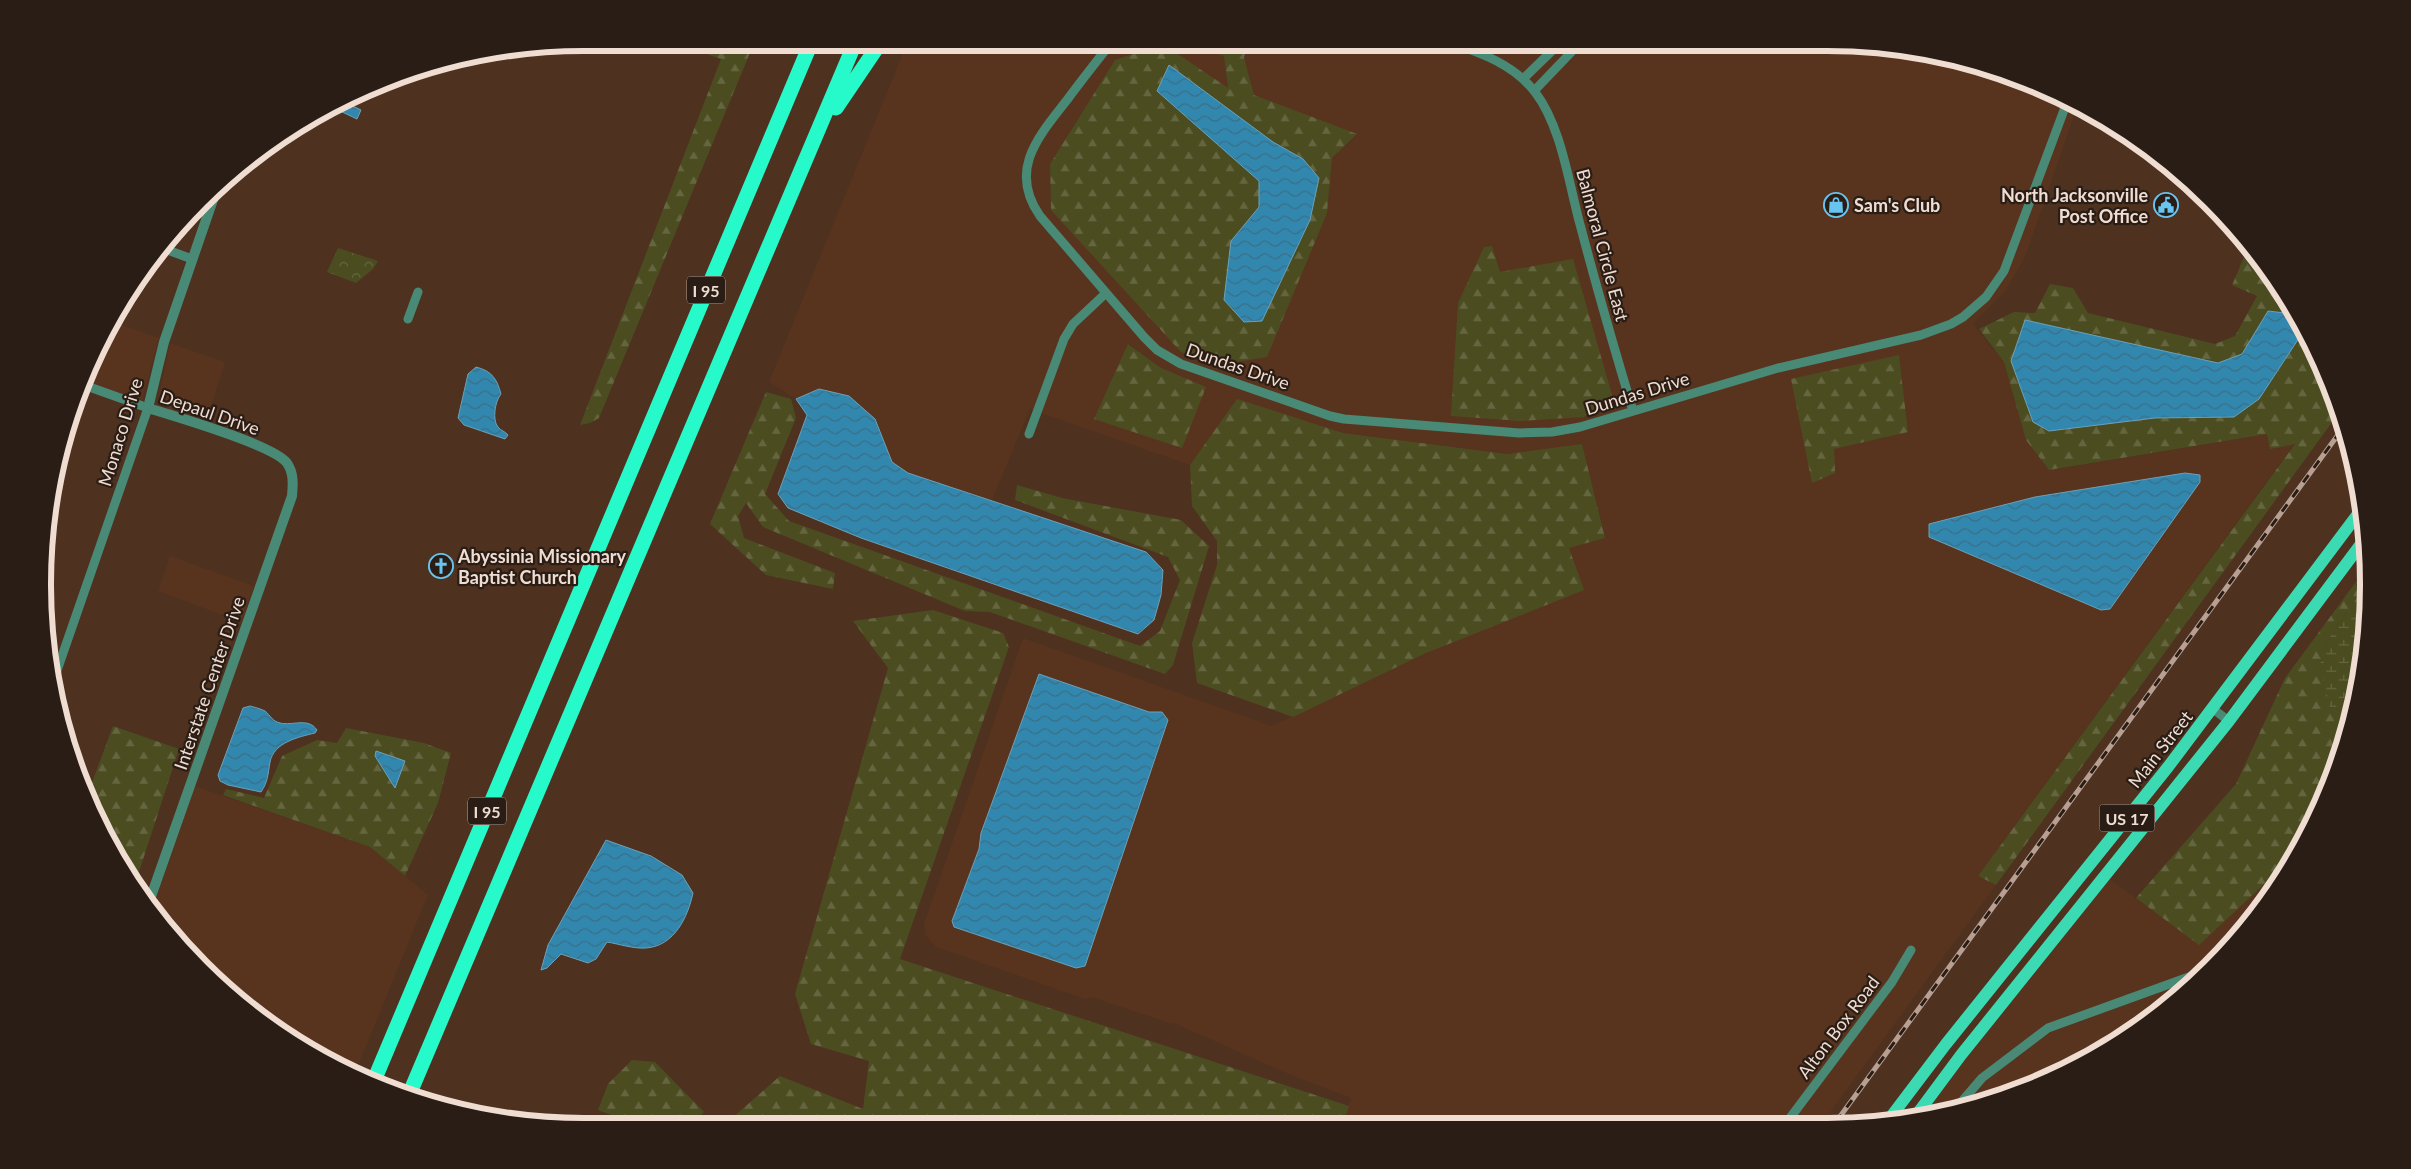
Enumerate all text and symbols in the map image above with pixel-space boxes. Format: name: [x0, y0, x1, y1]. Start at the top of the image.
street label: Balmoral Circle East: [1572, 166, 1634, 324]
place label: North Jacksonville Post Office: [2001, 184, 2148, 227]
shop icon: Sam's Club: [1823, 192, 1849, 218]
public building icon: North Jacksonville Post Office: [2153, 192, 2179, 218]
place label: Sam's Club: [1854, 194, 1940, 216]
road number: I 95: [687, 276, 725, 304]
street label: Dundas Drive: [1183, 338, 1293, 394]
street label: Dundas Drive: [1582, 367, 1692, 419]
street label: Monaco Drive: [93, 375, 147, 489]
street label: Depaul Drive: [157, 385, 263, 439]
place label: Abyssinia Missionary Baptist Church: [457, 545, 627, 588]
church icon: Abyssinia Missionary Baptist Church: [428, 553, 454, 579]
street label: Interstate Center Drive: [169, 594, 249, 772]
street label: Main Street: [2123, 706, 2197, 792]
road number: I 95: [468, 798, 506, 824]
road number: US 17: [2100, 804, 2154, 831]
street label: Alton Box Road: [1792, 971, 1884, 1083]

